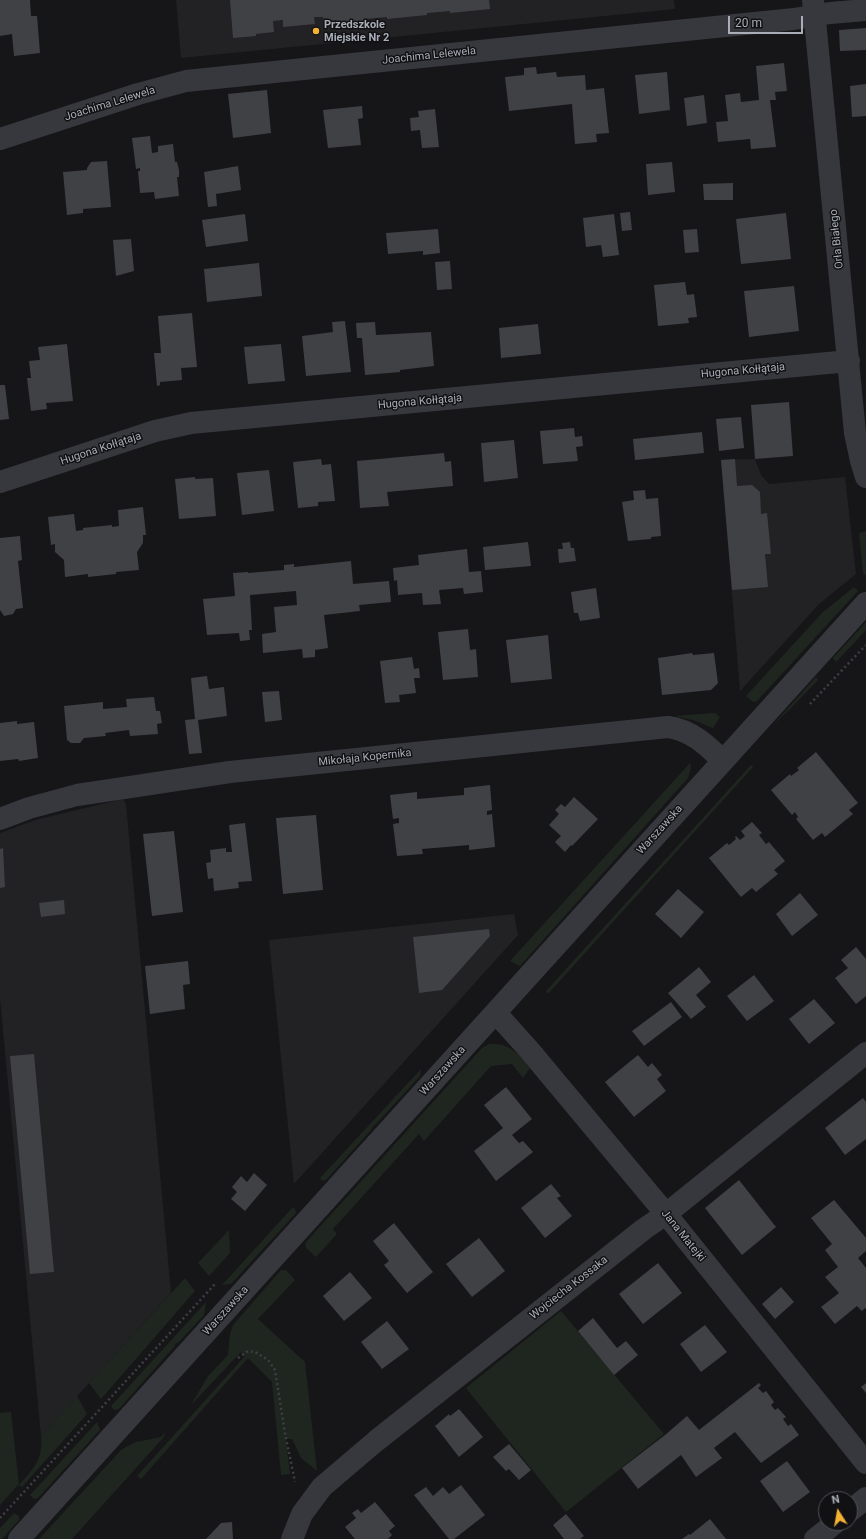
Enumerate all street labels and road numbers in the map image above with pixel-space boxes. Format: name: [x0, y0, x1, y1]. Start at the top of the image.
street label: Joachima Lelewela: [381, 45, 477, 67]
street label: Joachima Lelewela: [63, 84, 157, 124]
street label: Orła Białego: [827, 209, 847, 269]
street label: Hugona Kołłątaja: [700, 361, 786, 381]
street label: Hugona Kołłątaja: [377, 392, 463, 412]
street label: Hugona Kołłątaja: [59, 430, 143, 468]
street label: Mikołaja Kopernika: [318, 747, 412, 769]
street label: Warszawska: [634, 803, 686, 857]
street label: Warszawska: [417, 1044, 469, 1098]
street label: Jana Matejki: [658, 1207, 708, 1265]
street label: Wojciecha Kossaka: [527, 1253, 611, 1323]
street label: Warszawska: [200, 1284, 252, 1338]

